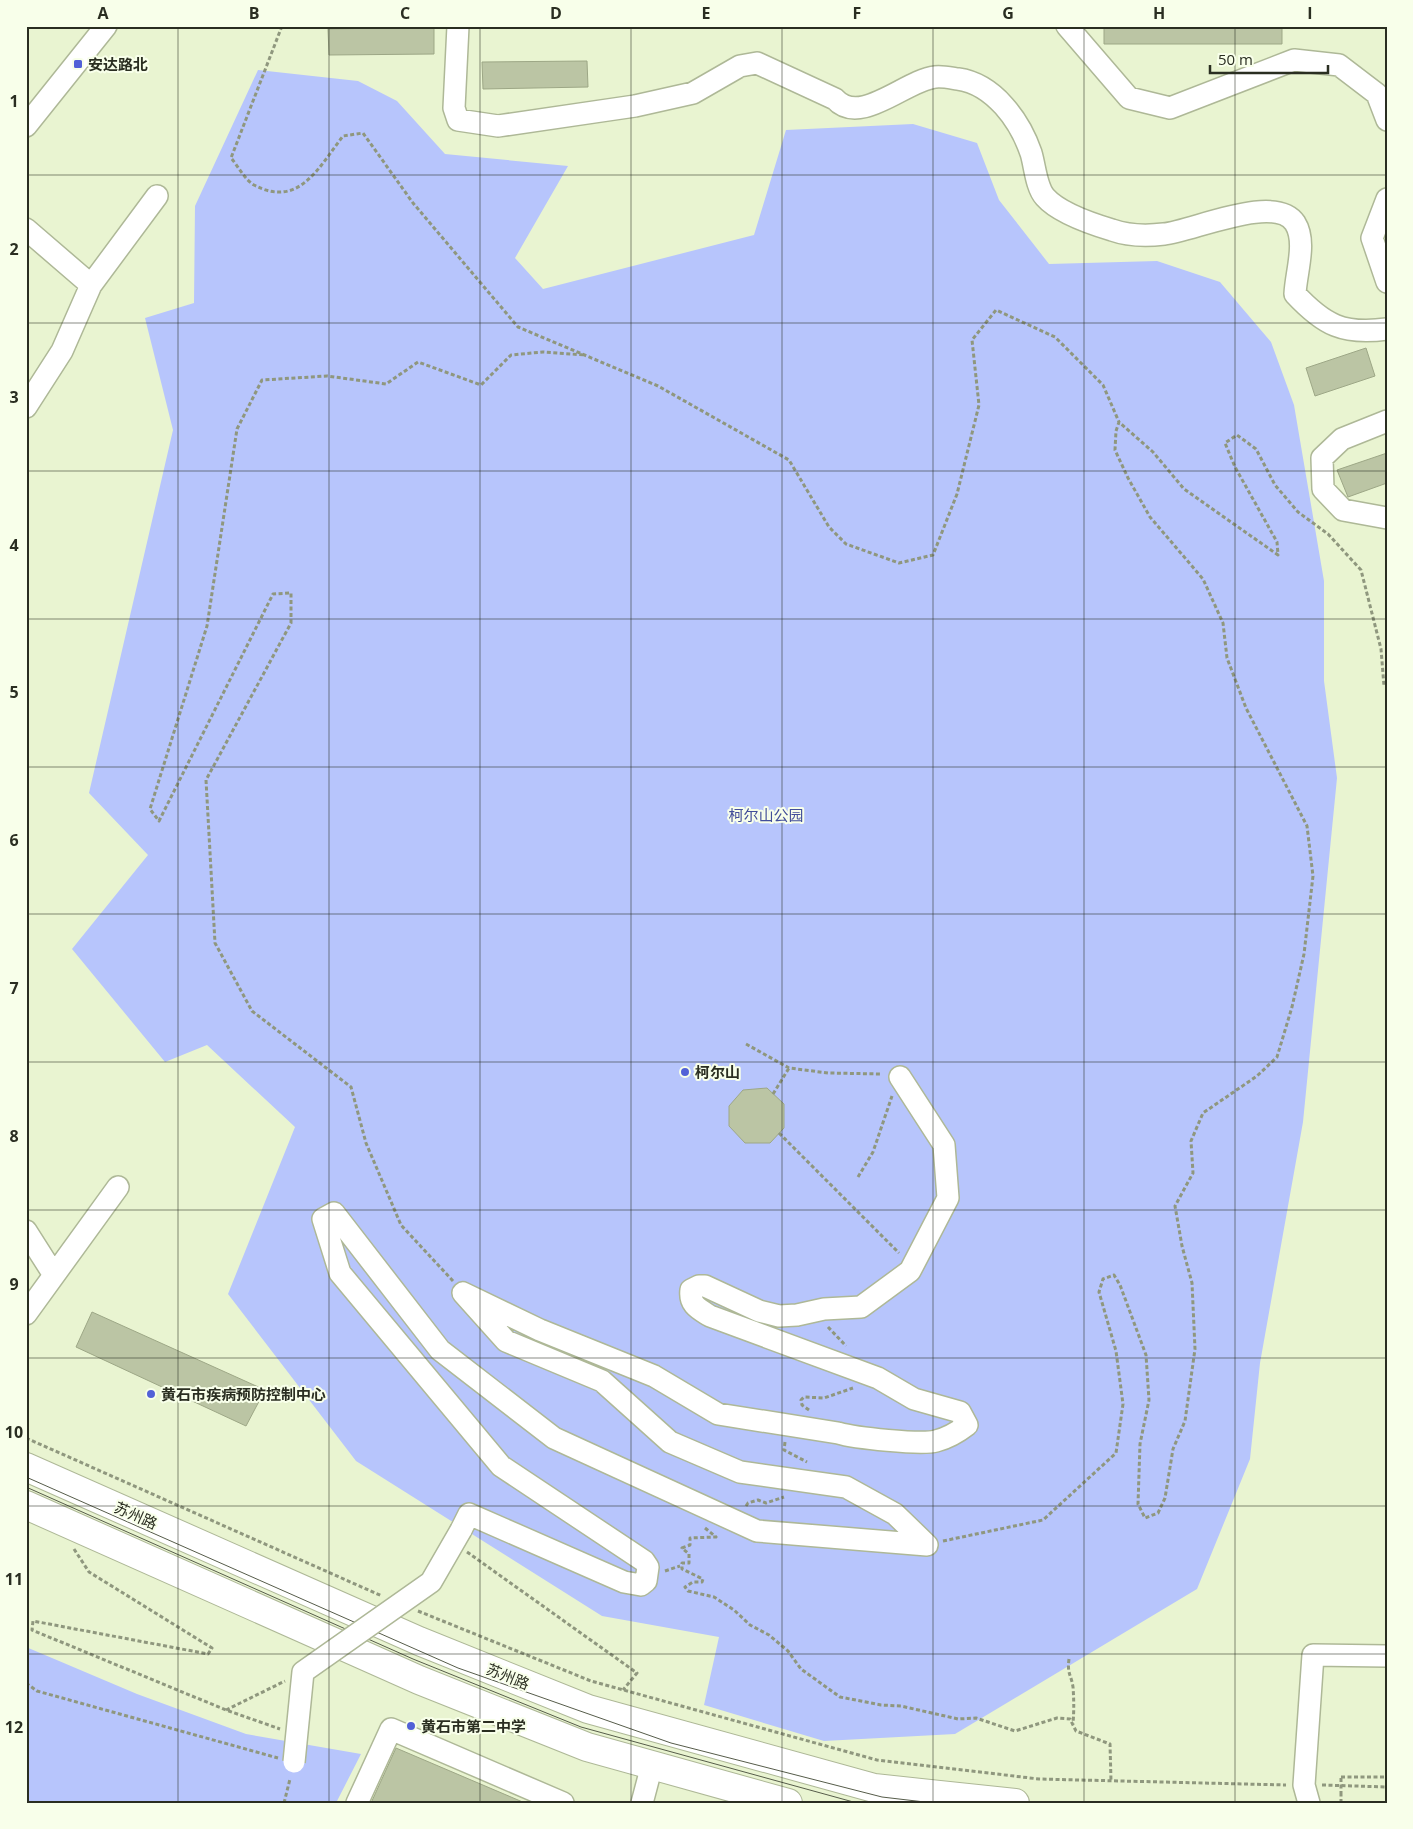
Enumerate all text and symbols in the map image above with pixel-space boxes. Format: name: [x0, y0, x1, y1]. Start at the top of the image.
text: A: [97, 2, 109, 24]
text: B: [249, 2, 259, 24]
text: C: [400, 2, 410, 24]
text: D: [550, 2, 562, 24]
text: E: [702, 2, 711, 24]
text: F: [853, 2, 861, 24]
text: G: [1002, 2, 1014, 24]
text: H: [1153, 2, 1165, 24]
text: I: [1307, 2, 1313, 24]
scale bar: [1210, 42, 1328, 74]
text: 50 m: [1218, 49, 1253, 69]
place label: 安达路北: [88, 54, 148, 74]
marker: 安达路北: [72, 58, 84, 70]
text: 1: [9, 90, 19, 112]
text: 2: [9, 238, 19, 260]
text: 3: [9, 386, 19, 408]
text: 4: [9, 534, 19, 556]
text: 5: [9, 681, 19, 703]
park label: 柯尔山公园: [728, 805, 804, 825]
text: 6: [9, 829, 19, 851]
text: 7: [9, 977, 19, 999]
place label: 柯尔山: [695, 1062, 740, 1082]
marker: 柯尔山: [679, 1066, 691, 1078]
text: 8: [9, 1125, 19, 1147]
text: 9: [9, 1273, 19, 1295]
place label: 黄石市疾病预防控制中心: [161, 1384, 326, 1404]
marker: 黄石市疾病预防控制中心: [145, 1388, 157, 1400]
text: 10: [5, 1421, 23, 1443]
street label: 苏州路: [111, 1497, 161, 1533]
text: 11: [5, 1568, 23, 1590]
street label: 苏州路: [483, 1658, 533, 1694]
text: 12: [5, 1716, 23, 1738]
place label: 黄石市第二中学: [421, 1716, 526, 1736]
marker: 黄石市第二中学: [405, 1720, 417, 1732]

